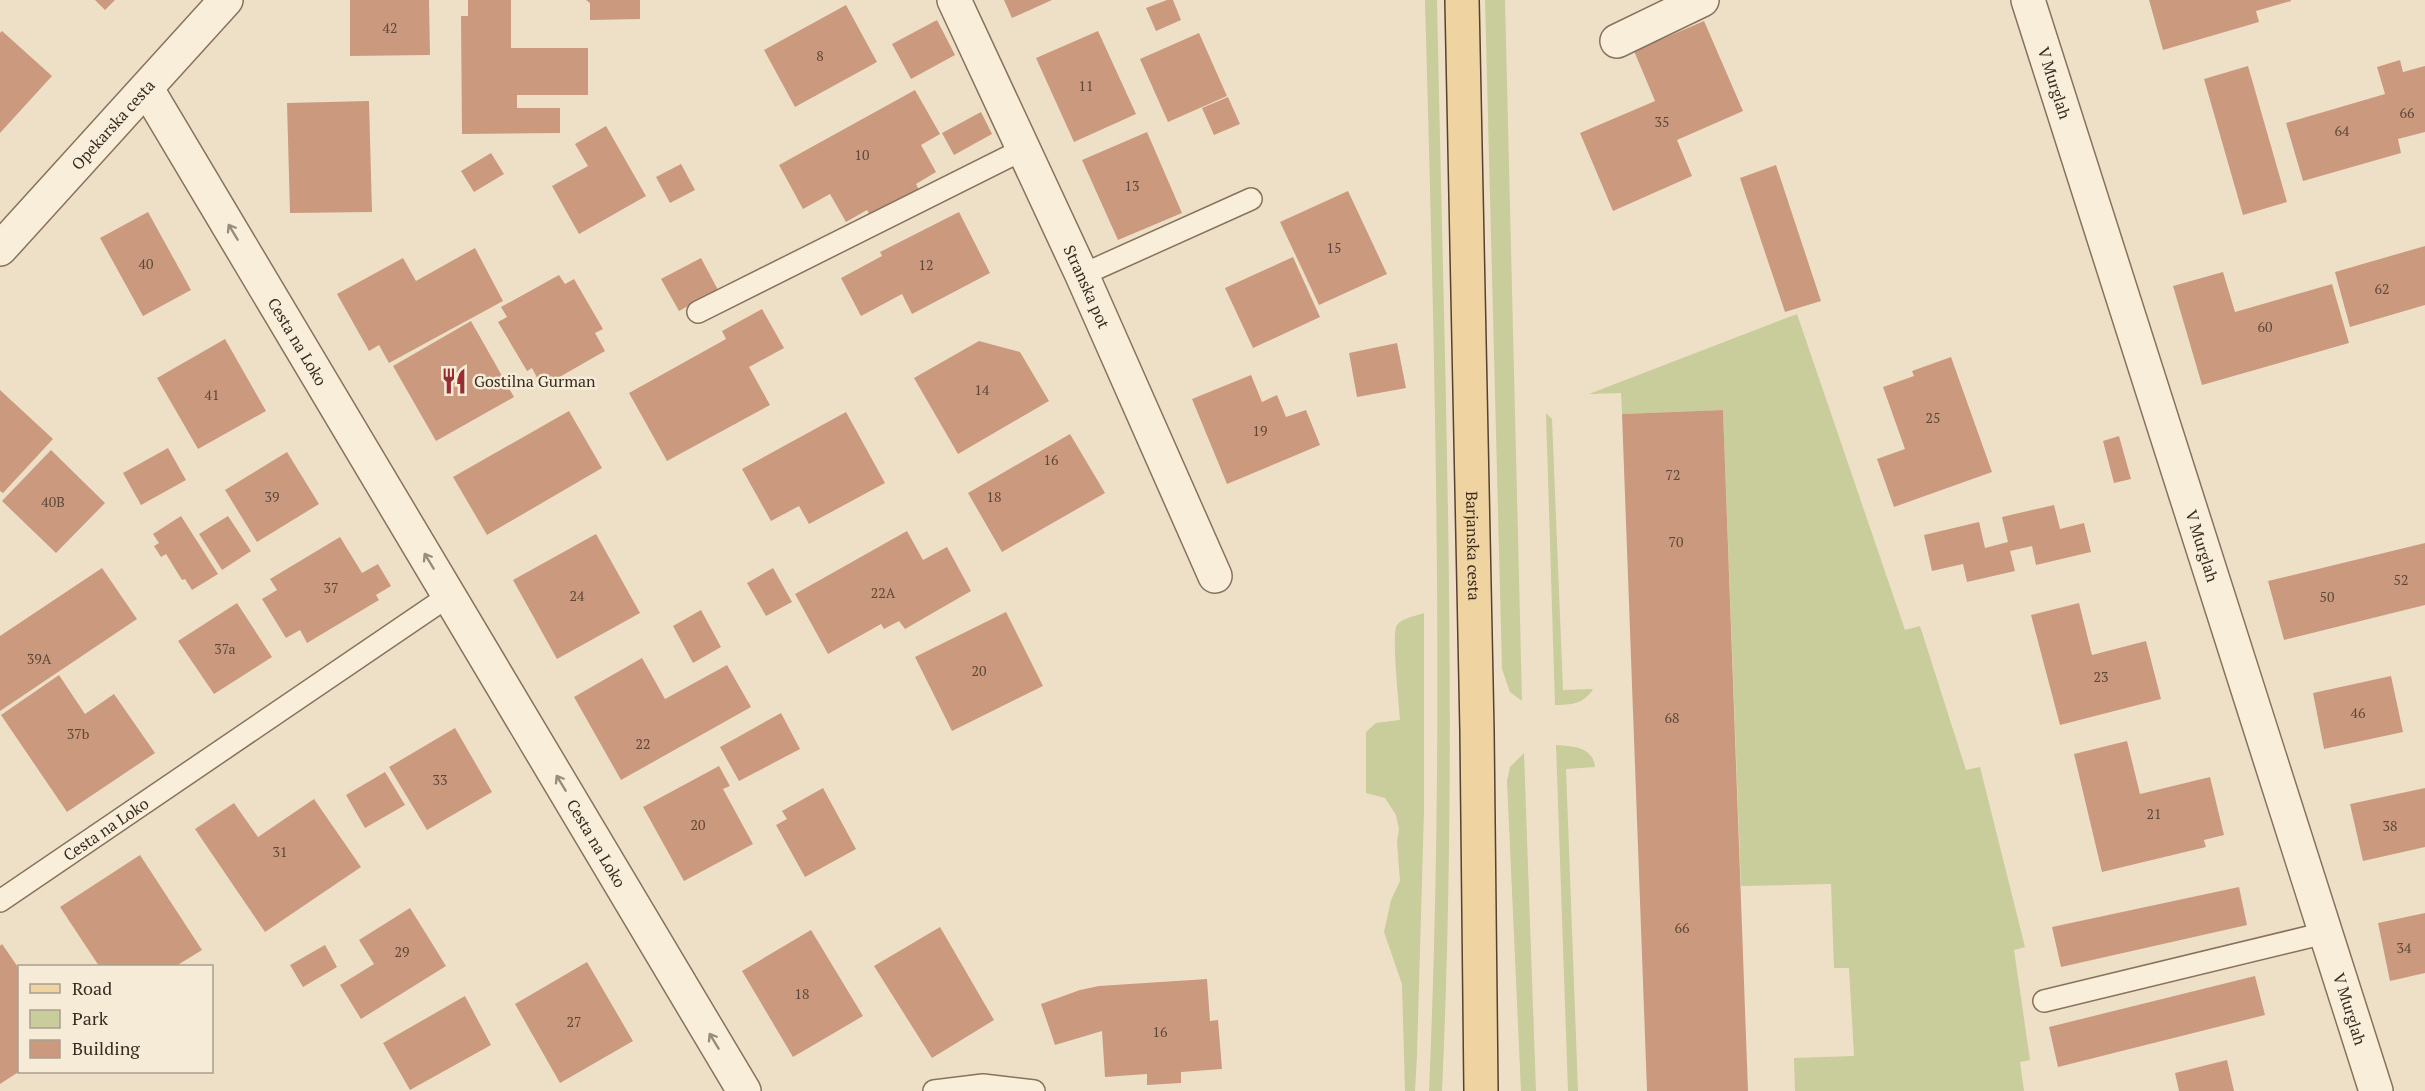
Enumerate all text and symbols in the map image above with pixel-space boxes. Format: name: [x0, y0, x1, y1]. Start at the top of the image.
house number: 42: [383, 18, 397, 37]
street label: V Murglah: [2033, 44, 2076, 122]
house number: 8: [816, 46, 824, 65]
street label: Opekarska cesta: [66, 75, 160, 175]
house number: 11: [1079, 76, 1093, 95]
house number: 66: [2400, 103, 2415, 122]
house number: 35: [1655, 112, 1669, 131]
house number: 64: [2335, 121, 2350, 140]
house number: 10: [855, 145, 869, 164]
house number: 13: [1125, 176, 1139, 195]
one-way arrow: [226, 224, 238, 241]
house number: 15: [1327, 238, 1341, 257]
street label: Stranska pot: [1059, 241, 1115, 332]
house number: 40: [139, 254, 153, 273]
house number: 12: [919, 255, 933, 274]
house number: 62: [2375, 279, 2389, 298]
street label: Cesta na Loko: [263, 293, 332, 390]
house number: 60: [2258, 317, 2272, 336]
restaurant icon: Gostilna Gurman: [439, 366, 469, 396]
place label: Gostilna Gurman: [474, 370, 596, 392]
house number: 14: [975, 380, 990, 399]
house number: 41: [205, 385, 219, 404]
house number: 25: [1926, 408, 1940, 427]
house number: 19: [1253, 421, 1267, 440]
house number: 16: [1044, 450, 1059, 469]
house number: 72: [1666, 465, 1680, 484]
house number: 39: [265, 487, 279, 506]
house number: 18: [987, 487, 1001, 506]
street label: Barjanska cesta: [1461, 491, 1485, 601]
house number: 40B: [41, 492, 65, 511]
street label: V Murglah: [2180, 507, 2224, 585]
house number: 70: [1669, 532, 1683, 551]
one-way arrow: [423, 553, 435, 570]
house number: 52: [2394, 570, 2408, 589]
house number: 37: [324, 578, 338, 597]
house number: 22A: [871, 583, 896, 602]
house number: 24: [570, 586, 585, 605]
house number: 50: [2320, 587, 2334, 606]
house number: 37a: [214, 639, 236, 658]
house number: 39A: [27, 649, 52, 668]
house number: 20: [972, 661, 986, 680]
house number: 23: [2094, 667, 2108, 686]
house number: 46: [2351, 703, 2366, 722]
house number: 68: [1665, 708, 1679, 727]
house number: 37b: [67, 724, 90, 743]
house number: 22: [636, 734, 650, 753]
house number: 33: [433, 770, 447, 789]
one-way arrow: [555, 775, 567, 792]
street label: Cesta na Loko: [59, 792, 153, 866]
street label: Cesta na Loko: [562, 795, 631, 892]
house number: 21: [2147, 804, 2161, 823]
house number: 20: [691, 815, 705, 834]
house number: 38: [2383, 816, 2397, 835]
house number: 31: [273, 842, 287, 861]
house number: 66: [1675, 918, 1690, 937]
house number: 34: [2397, 938, 2412, 957]
house number: 29: [395, 942, 409, 961]
legend: [18, 965, 213, 1073]
street label: V Murglah: [2328, 970, 2372, 1048]
text: Road: [72, 976, 112, 1000]
house number: 18: [795, 984, 809, 1003]
text: Park: [72, 1006, 109, 1030]
house number: 27: [567, 1012, 581, 1031]
house number: 16: [1153, 1022, 1168, 1041]
one-way arrow: [708, 1033, 720, 1050]
text: Building: [72, 1036, 140, 1060]

